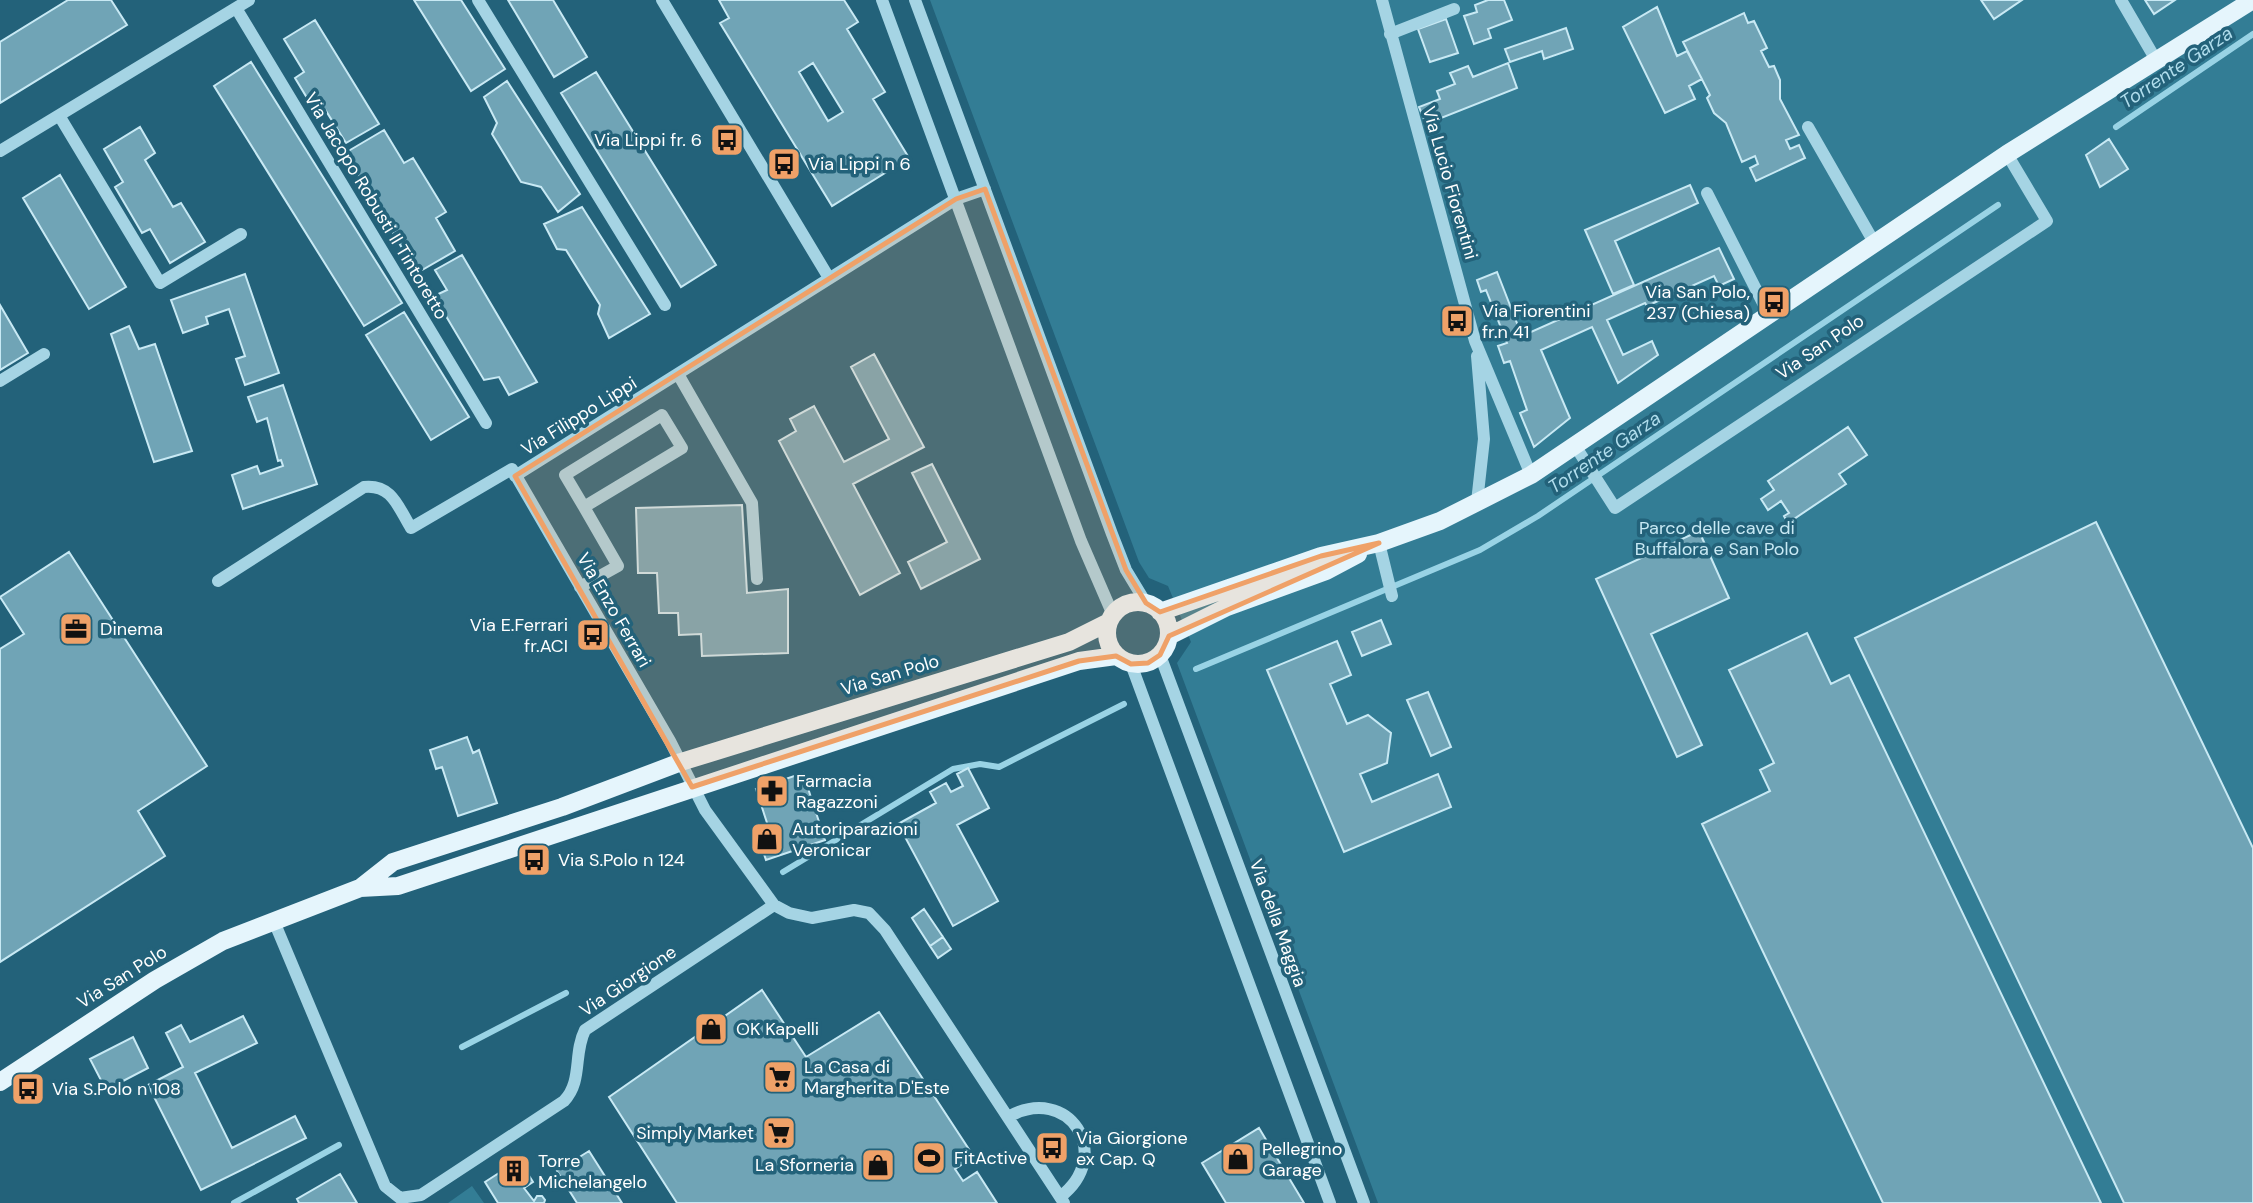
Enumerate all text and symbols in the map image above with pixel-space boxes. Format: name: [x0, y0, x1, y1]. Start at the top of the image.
water label: Torrente Garza: [2115, 21, 2237, 114]
street label: Via Jacopo Robusti Il Tintoretto: [299, 88, 453, 324]
street label: Via Lucio Fiorentini: [1417, 104, 1483, 262]
bus stop icon: Via Lippi fr. 6: [708, 121, 746, 159]
place label: Via Lippi fr. 6: [594, 128, 702, 152]
bus stop icon: Via Lippi n 6: [765, 145, 803, 183]
place label: Via Lippi n 6: [808, 152, 911, 176]
place label: Via San Polo, 237 (Chiesa): [1645, 280, 1750, 325]
bus stop icon: Via San Polo, 237 (Chiesa): [1755, 283, 1793, 321]
place label: Via Fiorentini fr.n 41: [1482, 299, 1590, 344]
bus stop icon: Via Fiorentini fr.n 41: [1438, 302, 1476, 340]
street label: Via San Polo: [1771, 309, 1869, 385]
street label: Via Filippo Lippi: [517, 371, 641, 461]
water label: Torrente Garza: [1543, 406, 1665, 499]
park label: Parco delle cave di Buffalora e San Polo: [1635, 516, 1799, 561]
street label: Via Enzo Ferrari: [571, 548, 657, 672]
office icon: Dinema: [57, 610, 95, 648]
place label: Via E.Ferrari fr.ACI: [470, 613, 568, 658]
bus stop icon: Via E.Ferrari fr.ACI: [574, 616, 612, 654]
place label: Dinema: [100, 617, 163, 641]
street label: Via San Polo: [838, 649, 942, 701]
place label: Farmacia Ragazzoni: [796, 769, 878, 814]
pharmacy icon: Farmacia Ragazzoni: [753, 772, 791, 810]
place label: Autoriparazioni Veronicar: [792, 817, 918, 862]
shop icon: Autoriparazioni Veronicar: [748, 820, 786, 858]
bus stop icon: Via S.Polo n 124: [515, 841, 553, 879]
place label: Via S.Polo n 124: [558, 848, 685, 872]
street label: Via della Maggia: [1244, 856, 1312, 990]
street label: Via San Polo: [73, 940, 171, 1014]
street label: Via Giorgione: [575, 940, 681, 1022]
shop icon: OK Kapelli: [692, 1010, 730, 1048]
place label: OK Kapelli: [736, 1017, 819, 1041]
place label: La Casa di Margherita D'Este: [804, 1055, 950, 1100]
supermarket icon: La Casa di Margherita D'Este: [761, 1058, 799, 1096]
bus stop icon: Via S.Polo n 108: [9, 1070, 47, 1108]
place label: Via S.Polo n 108: [52, 1077, 181, 1101]
supermarket icon: Simply Market: [760, 1114, 798, 1152]
place label: Simply Market: [636, 1121, 754, 1145]
place label: Via Giorgione ex Cap. Q: [1076, 1126, 1188, 1171]
bus stop icon: Via Giorgione ex Cap. Q: [1033, 1129, 1071, 1167]
place label: Pellegrino Garage: [1262, 1137, 1342, 1182]
sports icon: FitActive: [910, 1139, 948, 1177]
shop icon: Pellegrino Garage: [1219, 1140, 1257, 1178]
shop icon: La Sforneria: [859, 1146, 897, 1184]
place label: FitActive: [954, 1146, 1027, 1170]
place label: Torre Michelangelo: [538, 1149, 647, 1194]
building icon: Torre Michelangelo: [495, 1152, 533, 1190]
place label: La Sforneria: [755, 1153, 854, 1177]

